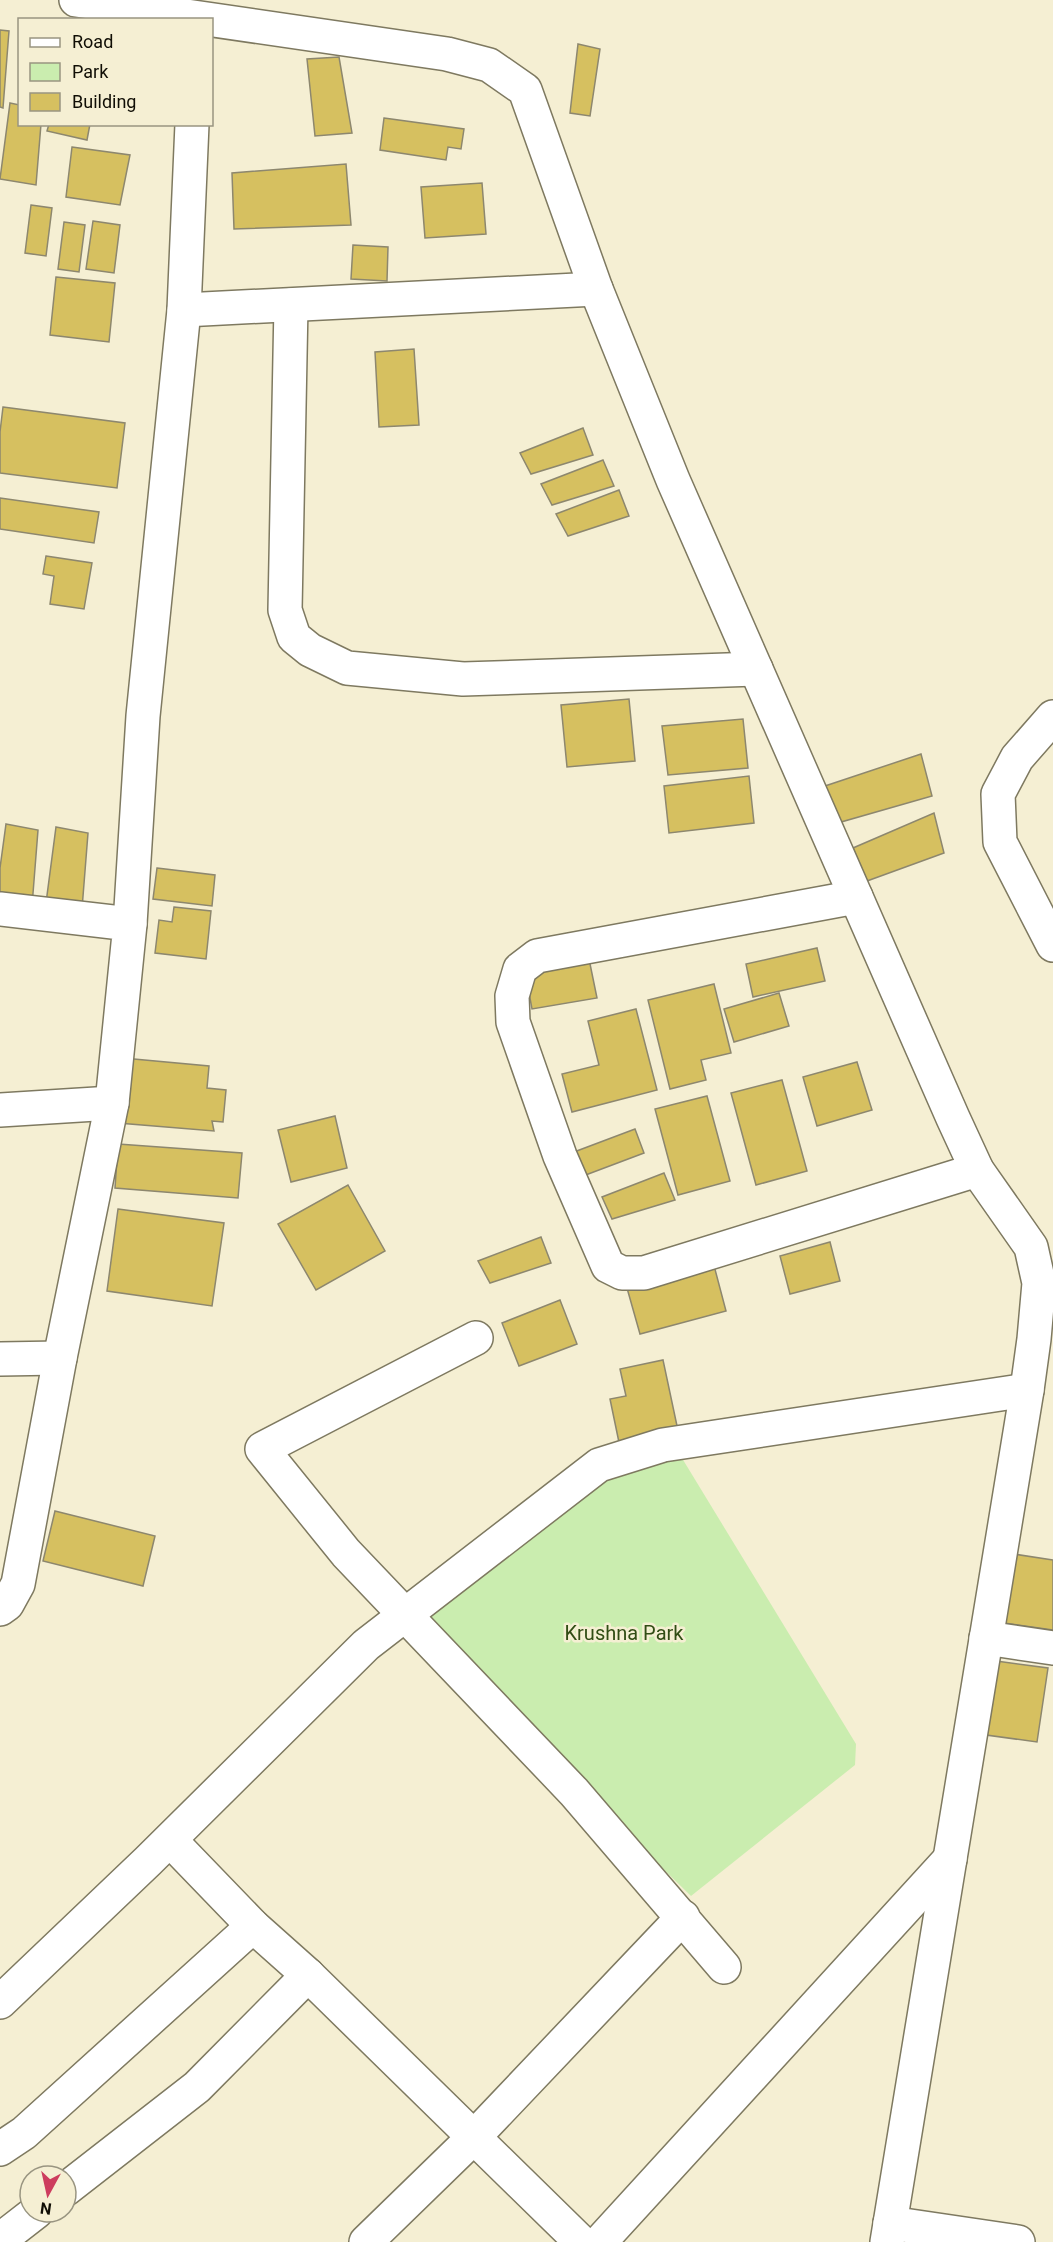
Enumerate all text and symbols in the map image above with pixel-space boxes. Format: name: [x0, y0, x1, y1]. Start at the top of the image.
legend: [18, 18, 213, 126]
text: Road: [72, 31, 113, 52]
text: Park: [72, 61, 109, 82]
text: Building: [72, 91, 136, 112]
park label: Krushna Park: [565, 1621, 684, 1645]
north arrow: [18, 2164, 78, 2224]
text: N: [39, 2198, 53, 2219]

